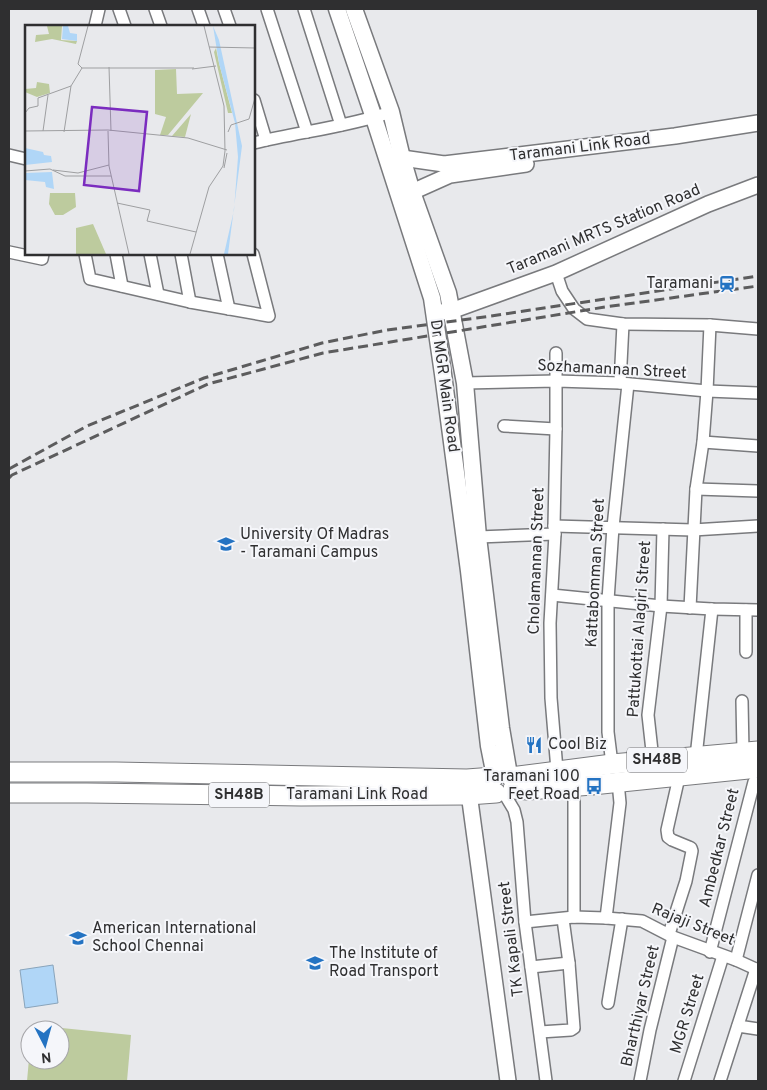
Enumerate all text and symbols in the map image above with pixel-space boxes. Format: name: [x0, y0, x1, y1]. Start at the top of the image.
inset map: [25, 25, 255, 255]
street label: Taramani Link Road: [508, 129, 652, 167]
street label: Taramani MRTS Station Road: [504, 180, 704, 280]
place label: Taramani: [646, 274, 713, 294]
station icon: Taramani: [717, 274, 737, 294]
street label: Dr MGR Main Road: [425, 318, 463, 454]
street label: Sozhamannan Street: [537, 356, 687, 384]
street label: Cholamannan Street: [524, 487, 550, 635]
street label: Kattabomman Street: [582, 498, 610, 648]
place label: University Of Madras - Taramani Campus: [240, 525, 389, 563]
school or university icon: University Of Madras - Taramani Campus: [216, 534, 236, 554]
street label: Pattukottai Alagiri Street: [624, 540, 656, 718]
restaurant icon: Cool Biz: [524, 735, 544, 755]
place label: Cool Biz: [548, 735, 607, 755]
road number: SH48B: [627, 748, 687, 772]
place label: Taramani 100 Feet Road: [483, 767, 580, 805]
bus stop icon: Taramani 100 Feet Road: [584, 776, 604, 796]
road number: SH48B: [209, 782, 269, 808]
street label: Taramani Link Road: [286, 785, 428, 805]
street label: Ambedkar Street: [696, 786, 744, 910]
street label: TK Kapali Street: [495, 880, 529, 998]
street label: Rajaji Street: [648, 899, 738, 951]
place label: American International School Chennai: [92, 919, 257, 957]
school or university icon: American International School Chennai: [68, 928, 88, 948]
street label: Bharthiyar Street: [617, 943, 665, 1069]
place label: The Institute of Road Transport: [329, 944, 439, 982]
school or university icon: The Institute of Road Transport: [305, 953, 325, 973]
street label: MGR Street: [666, 972, 710, 1056]
north arrow: [20, 1020, 70, 1070]
text: N: [40, 1047, 52, 1065]

